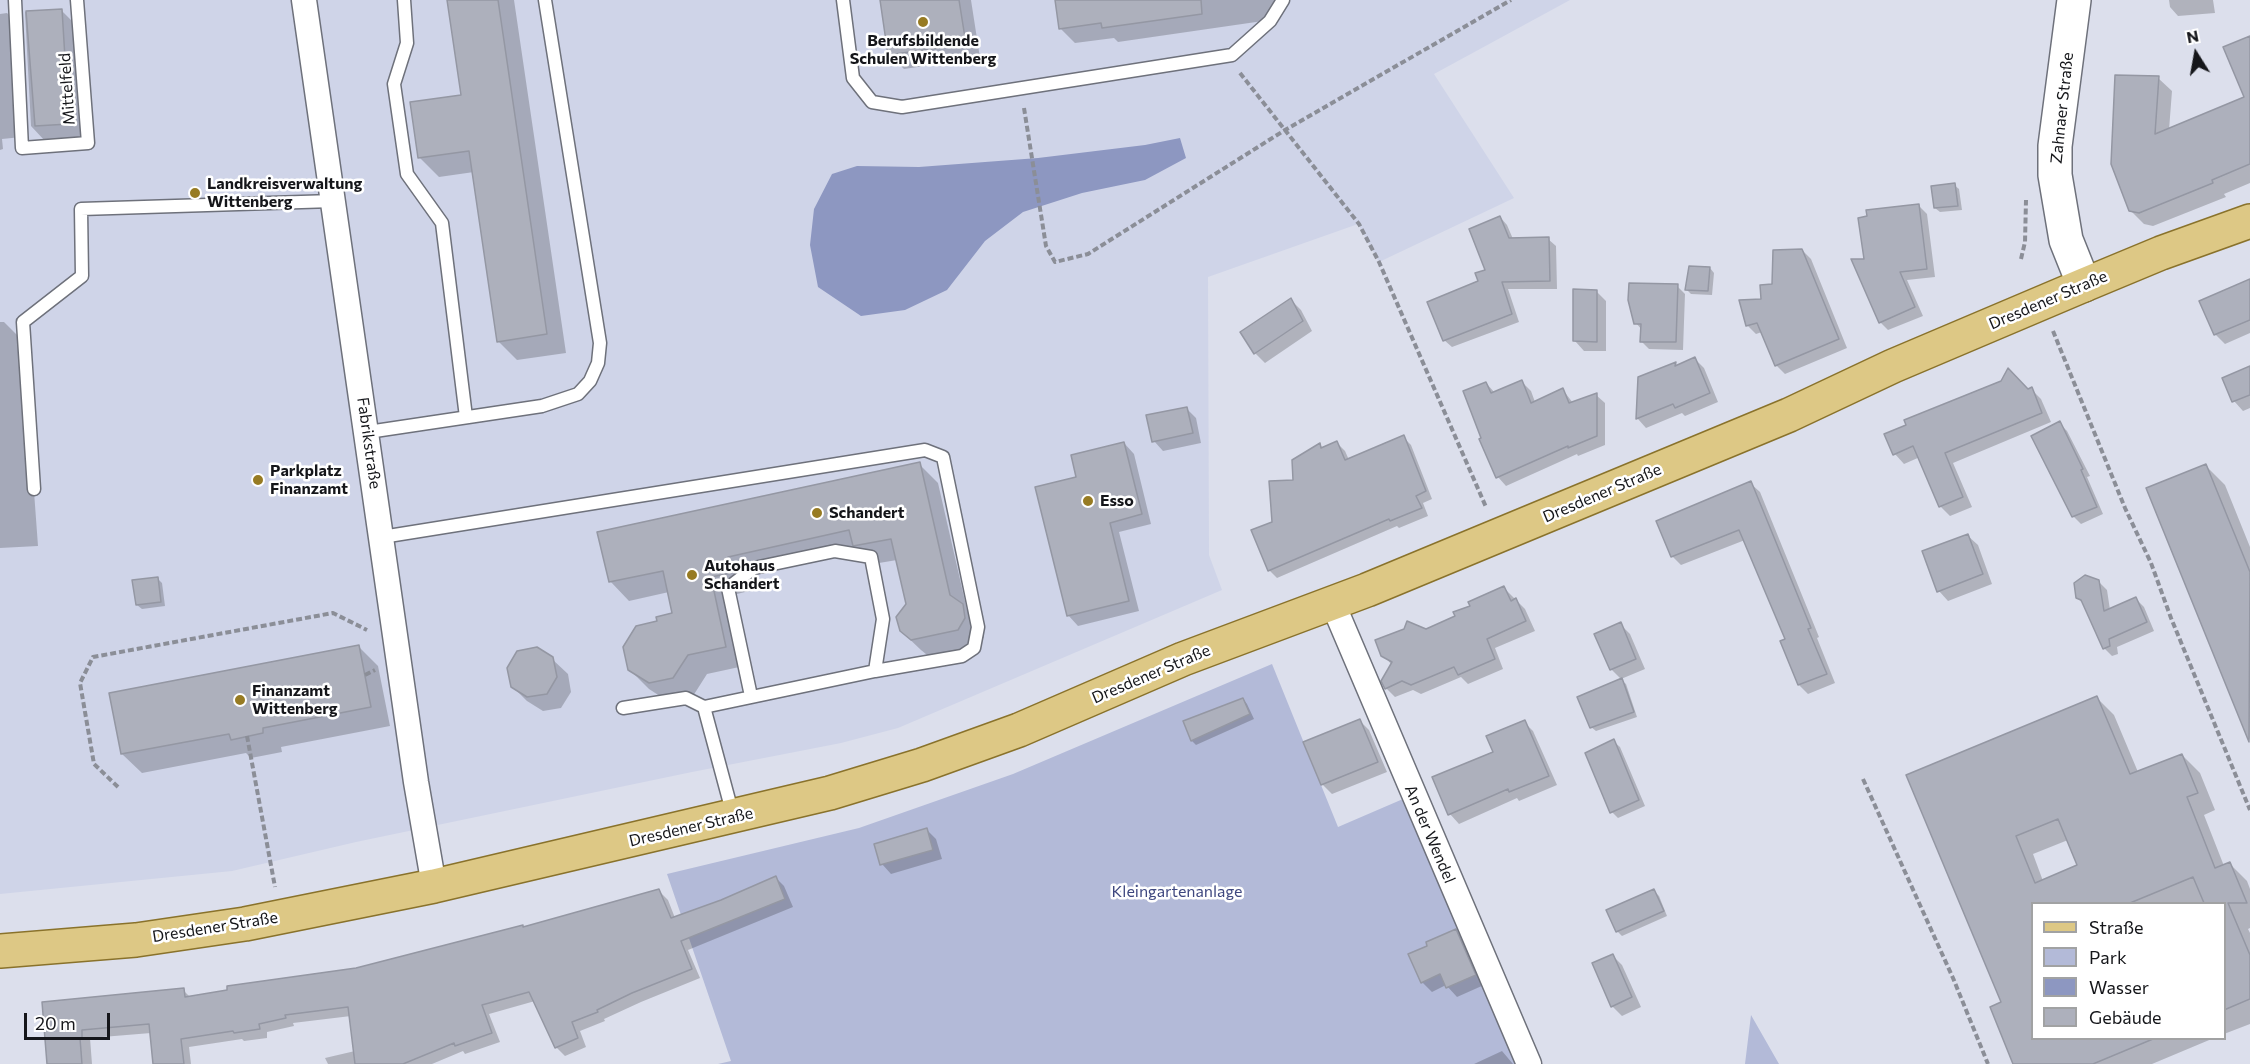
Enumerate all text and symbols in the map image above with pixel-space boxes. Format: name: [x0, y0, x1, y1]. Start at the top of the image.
marker: Berufsbildende Schulen Wittenberg: [916, 15, 930, 29]
north arrow: [2166, 24, 2226, 84]
text: N: [2185, 25, 2200, 46]
place label: Berufsbildende Schulen Wittenberg: [850, 31, 996, 69]
street label: Zahnaer Straße: [2047, 51, 2077, 165]
street label: Mittelfeld: [55, 52, 79, 126]
place label: Landkreisverwaltung Wittenberg: [207, 174, 362, 212]
marker: Landkreisverwaltung Wittenberg: [188, 186, 202, 200]
street label: Dresdener Straße: [1986, 266, 2110, 334]
street label: Fabrikstraße: [353, 396, 385, 490]
street label: Dresdener Straße: [1540, 459, 1664, 527]
place label: Parkplatz Finanzamt: [270, 461, 348, 499]
marker: Parkplatz Finanzamt: [251, 473, 265, 487]
place label: Esso: [1100, 491, 1134, 511]
marker: Esso: [1081, 494, 1095, 508]
place label: Schandert: [829, 503, 904, 523]
marker: Schandert: [810, 506, 824, 520]
place label: Autohaus Schandert: [704, 556, 779, 594]
marker: Autohaus Schandert: [685, 568, 699, 582]
street label: Dresdener Straße: [1089, 640, 1213, 708]
place label: Finanzamt Wittenberg: [252, 681, 338, 719]
marker: Finanzamt Wittenberg: [233, 693, 247, 707]
street label: An der Wendel: [1401, 782, 1459, 886]
street label: Dresdener Straße: [627, 803, 755, 851]
park label: Kleingartenanlage: [1112, 882, 1242, 902]
legend: [2031, 902, 2226, 1040]
street label: Dresdener Straße: [151, 908, 279, 946]
text: Straße: [2089, 916, 2144, 938]
text: Park: [2089, 946, 2127, 968]
text: Wasser: [2089, 976, 2149, 998]
scale bar: [27, 1001, 112, 1039]
text: Gebäude: [2089, 1006, 2162, 1028]
text: 20 m: [35, 1012, 76, 1034]

